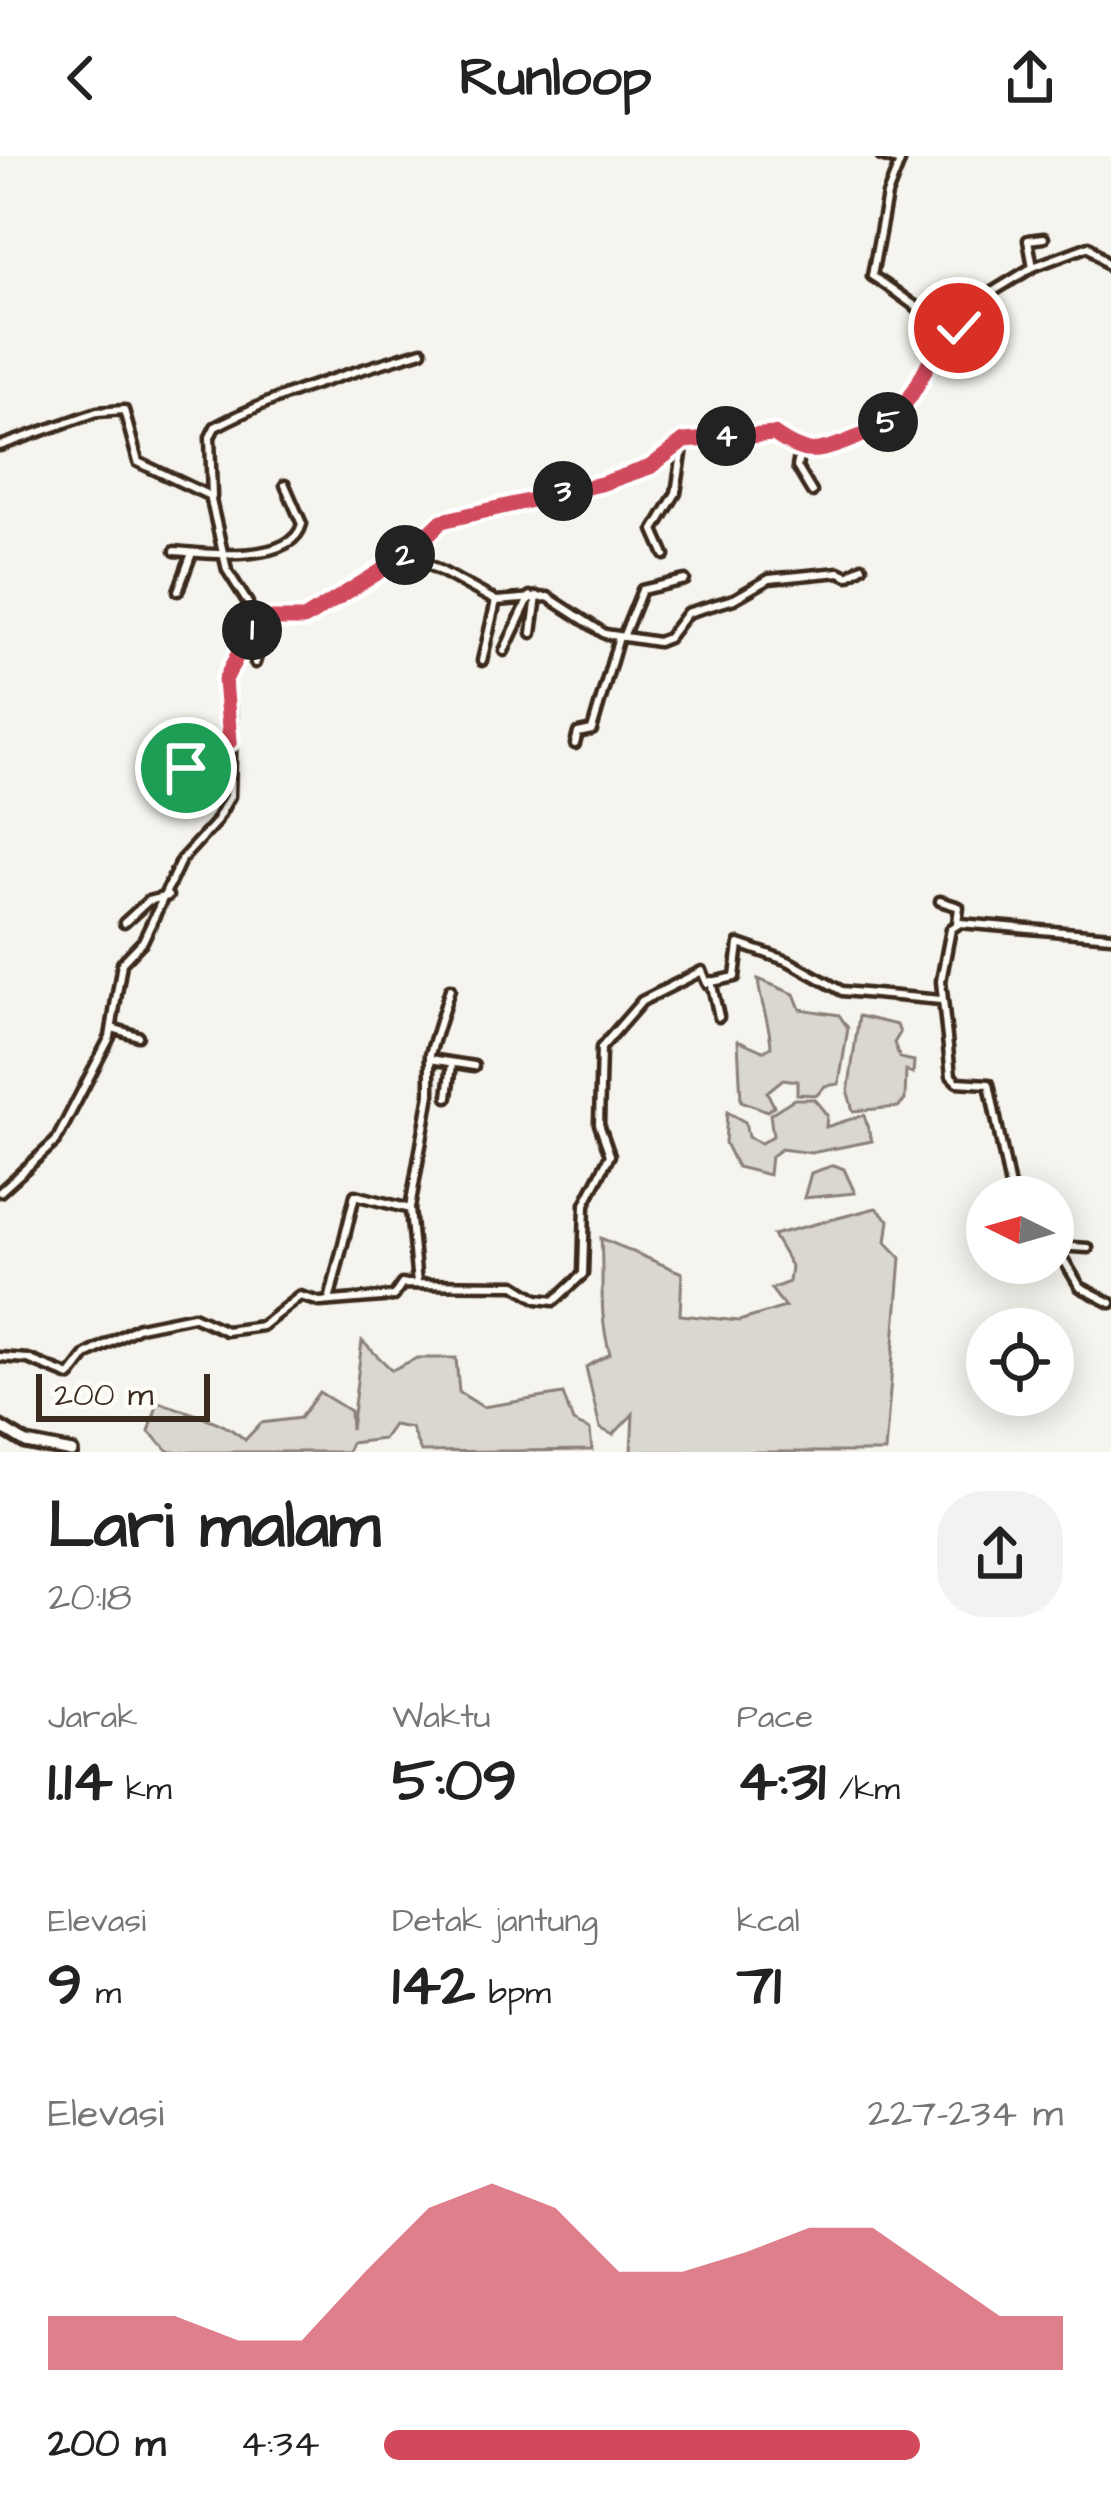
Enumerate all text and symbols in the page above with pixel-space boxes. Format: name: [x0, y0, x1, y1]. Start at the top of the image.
text: Runloop: [459, 41, 652, 116]
icon: back: [48, 45, 114, 111]
icon: share: [997, 45, 1063, 111]
pin: [908, 277, 1010, 379]
icon: check: [926, 295, 992, 361]
pin: 5: [858, 392, 918, 452]
text: 5: [876, 399, 900, 445]
pin: 4: [696, 406, 756, 466]
text: 4: [715, 413, 737, 459]
pin: 3: [533, 461, 593, 521]
text: 3: [555, 468, 571, 514]
pin: 2: [375, 525, 435, 585]
text: 2: [396, 532, 414, 578]
pin: 1: [222, 600, 282, 660]
text: 1: [250, 607, 254, 653]
pin: [135, 717, 237, 819]
icon: arrive: [153, 735, 219, 801]
north arrow: [966, 1176, 1074, 1284]
map controls: [966, 1176, 1074, 1416]
button: locate: [966, 1308, 1074, 1416]
scale bar: [36, 1368, 210, 1421]
text: 200 m: [54, 1372, 153, 1418]
text: Lari malam: [48, 1481, 380, 1573]
button: share: [937, 1491, 1063, 1617]
text: 20:18: [48, 1572, 132, 1626]
text: Jarak: [48, 1694, 138, 1740]
text: Waktu: [392, 1694, 491, 1740]
text: Pace: [737, 1694, 813, 1740]
text: 1.14: [48, 1740, 113, 1823]
text: 5:09: [392, 1740, 517, 1823]
text: 4:31: [737, 1740, 826, 1823]
text: km: [113, 1766, 172, 1812]
text: /km: [826, 1766, 900, 1812]
text: Elevasi: [48, 1898, 146, 1944]
text: Detak jantung: [392, 1898, 598, 1944]
text: kcal: [737, 1898, 800, 1944]
text: 9: [48, 1944, 82, 2027]
text: 142: [392, 1944, 475, 2027]
text: 71: [737, 1944, 781, 2027]
text: m: [82, 1970, 121, 2016]
text: bpm: [475, 1970, 551, 2016]
text: Elevasi: [48, 2088, 164, 2142]
text: 227–234 m: [868, 2088, 1063, 2142]
text: 200 m: [48, 2418, 166, 2472]
text: 4:34: [240, 2418, 319, 2472]

